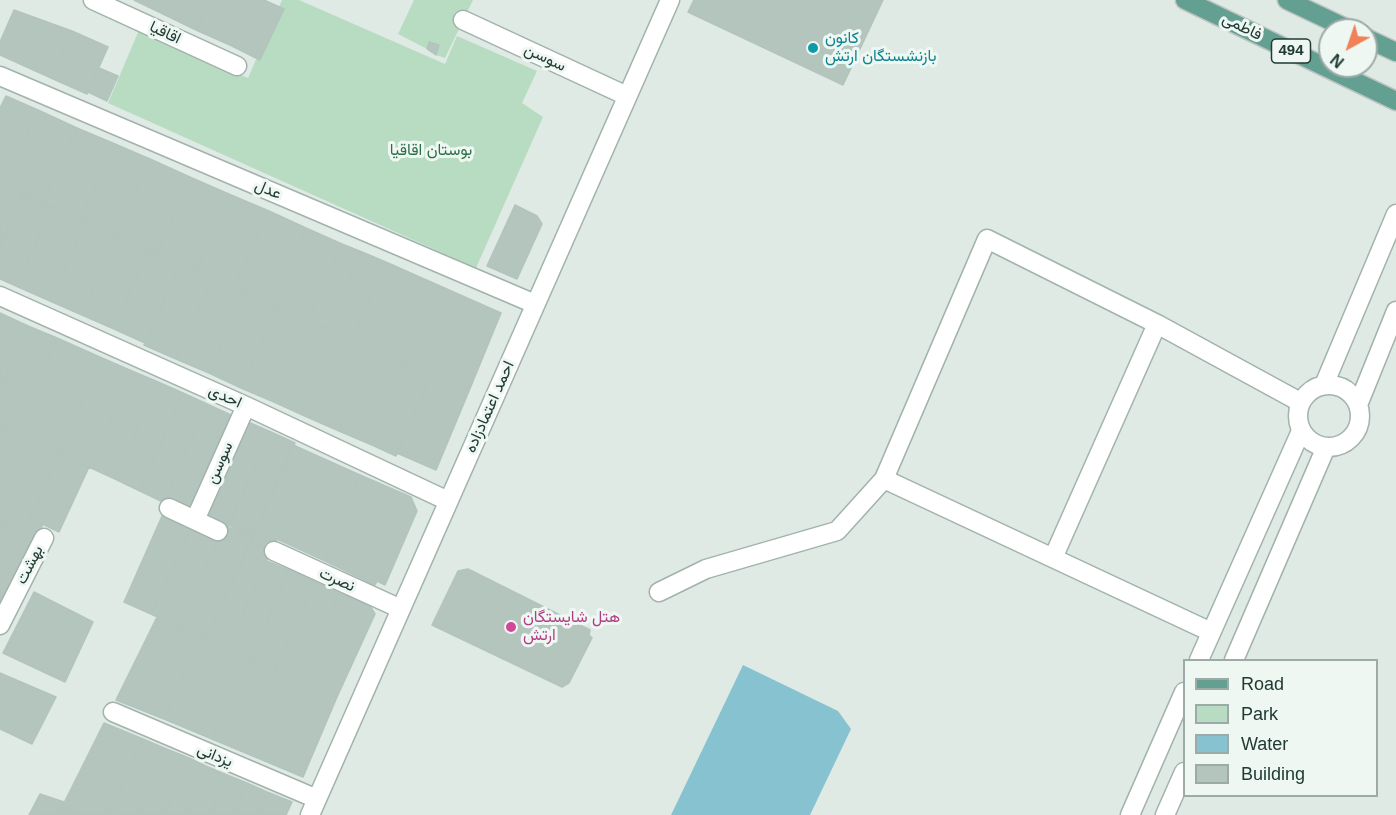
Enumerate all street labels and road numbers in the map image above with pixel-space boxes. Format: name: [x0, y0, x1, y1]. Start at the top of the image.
street label: فاطمی: [1219, 9, 1265, 45]
street label: اقاقیا: [146, 17, 184, 49]
road number: 494: [1272, 39, 1310, 63]
street label: سوسن: [521, 40, 569, 76]
street label: عدل: [252, 176, 284, 204]
street label: احمد اعتمادزاده: [461, 358, 519, 456]
street label: احدی: [205, 381, 245, 413]
street label: سوسن: [202, 439, 238, 487]
street label: بهشت: [12, 542, 48, 588]
street label: نصرت: [316, 564, 358, 596]
street label: یزدانی: [194, 740, 236, 772]

